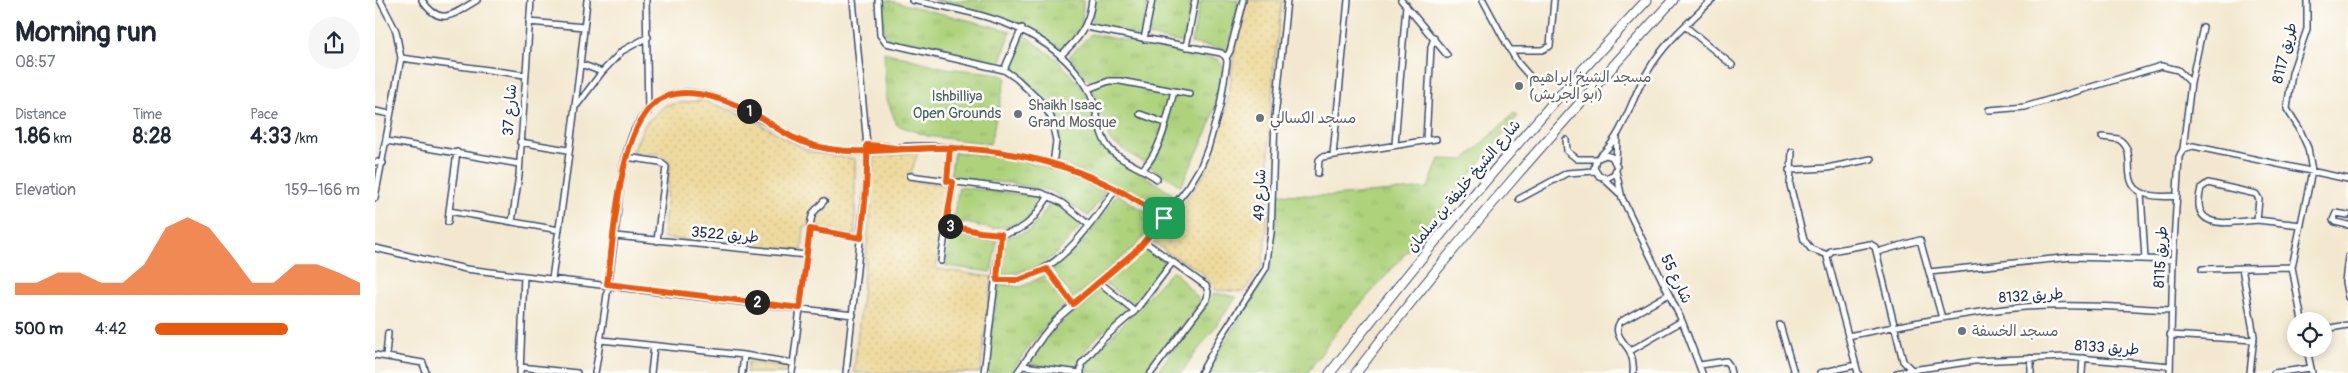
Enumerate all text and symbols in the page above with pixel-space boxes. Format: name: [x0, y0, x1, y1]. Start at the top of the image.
text: Morning run: [15, 15, 157, 50]
button: share: [308, 17, 360, 69]
street label: طريق 8117: [2268, 21, 2302, 85]
text: 08:57: [15, 52, 55, 72]
place label: مسجد الشيخ إبراهيم (أبو الجريش): [1529, 68, 1652, 104]
marker: مسجد الشيخ إبراهيم (أبو الجريش): [1513, 80, 1525, 92]
street label: شارع 37: [499, 83, 521, 137]
park label: Ishbilliya Open Grounds: [913, 87, 1002, 123]
place label: Shaikh Isaac Grand Mosque: [1028, 96, 1117, 132]
pin: 1: [737, 98, 761, 124]
text: 1: [747, 103, 752, 120]
text: Distance: [15, 106, 66, 123]
text: Time: [133, 106, 162, 123]
text: Pace: [250, 106, 278, 123]
marker: Shaikh Isaac Grand Mosque: [1012, 108, 1024, 120]
place label: مسجد الكسالي: [1270, 109, 1356, 131]
marker: مسجد الكسالي: [1254, 112, 1266, 124]
street label: شارع الشيخ خليفة بن سلمان: [1403, 116, 1525, 256]
text: 1.86: [15, 123, 51, 150]
text: 8:28: [133, 123, 171, 150]
text: 4:33: [250, 123, 292, 150]
text: km: [51, 130, 72, 147]
text: /km: [292, 130, 318, 147]
street label: شارع 49: [1250, 169, 1270, 221]
text: Elevation: [15, 180, 76, 200]
text: 159–166 m: [285, 180, 360, 200]
pin: [1143, 197, 1185, 239]
icon: arrive: [1150, 204, 1178, 232]
pin: 3: [937, 214, 963, 238]
text: 3: [947, 218, 954, 235]
street label: طريق 3522: [690, 223, 760, 247]
street label: طريق 8115: [2150, 225, 2172, 289]
street label: شارع 55: [1656, 251, 1696, 307]
street label: طريق 8132: [1998, 284, 2064, 308]
pin: 2: [745, 290, 769, 314]
text: 2: [754, 294, 761, 311]
map controls: [2287, 312, 2332, 357]
button: locate: [2287, 312, 2332, 357]
text: 500 m: [15, 319, 63, 339]
text: 4:42: [95, 319, 127, 339]
place label: مسجد الخسفة: [1972, 322, 2058, 341]
marker: مسجد الخسفة: [1956, 325, 1968, 337]
street label: طريق 8133: [2074, 336, 2140, 360]

